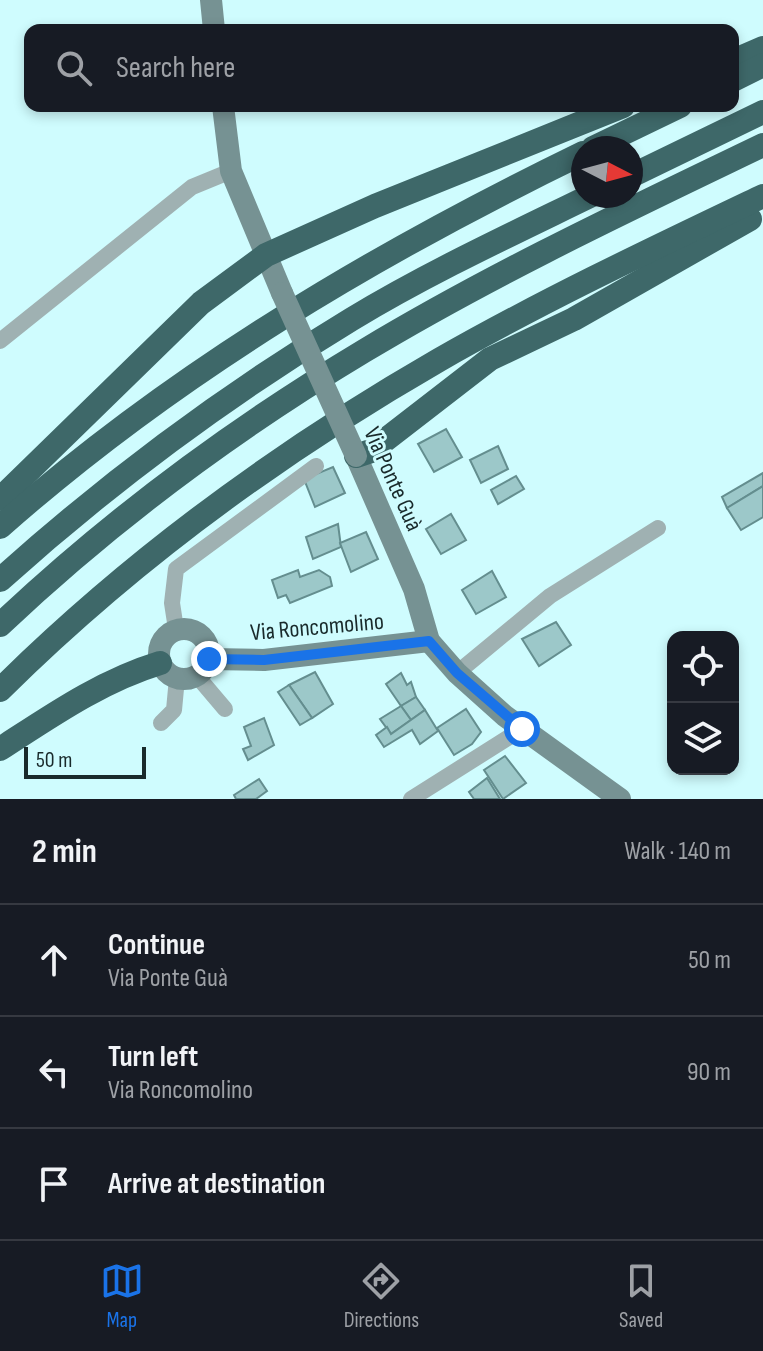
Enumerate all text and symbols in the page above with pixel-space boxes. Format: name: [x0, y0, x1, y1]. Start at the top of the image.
search box: [24, 24, 739, 112]
icon: search: [52, 46, 96, 90]
text: Search here: [116, 50, 235, 86]
north arrow: [571, 136, 643, 208]
street label: Via Ponte Guà: [357, 423, 429, 535]
street label: Via Roncomolino: [249, 607, 385, 647]
map controls: [667, 631, 739, 775]
button: locate: [667, 631, 739, 703]
route end: [191, 641, 227, 677]
button: layers: [667, 703, 739, 775]
route start: [504, 711, 540, 747]
scale bar: [24, 743, 146, 779]
text: 50 m: [36, 747, 72, 774]
text: 2 min: [32, 831, 97, 872]
text: Walk · 140 m: [624, 836, 731, 867]
text: Continue: [108, 927, 205, 963]
icon: ahead: [32, 938, 76, 982]
text: 50 m: [688, 945, 731, 976]
text: Via Ponte Guà: [108, 963, 228, 994]
text: Turn left: [108, 1039, 198, 1075]
icon: left: [32, 1050, 76, 1094]
text: 90 m: [687, 1057, 731, 1088]
text: Via Roncomolino: [108, 1075, 253, 1106]
icon: arrive: [32, 1162, 76, 1206]
text: Arrive at destination: [108, 1166, 325, 1202]
tab: Map: [100, 1259, 144, 1334]
tab: Directions: [344, 1259, 419, 1334]
tab: Saved: [619, 1259, 663, 1334]

